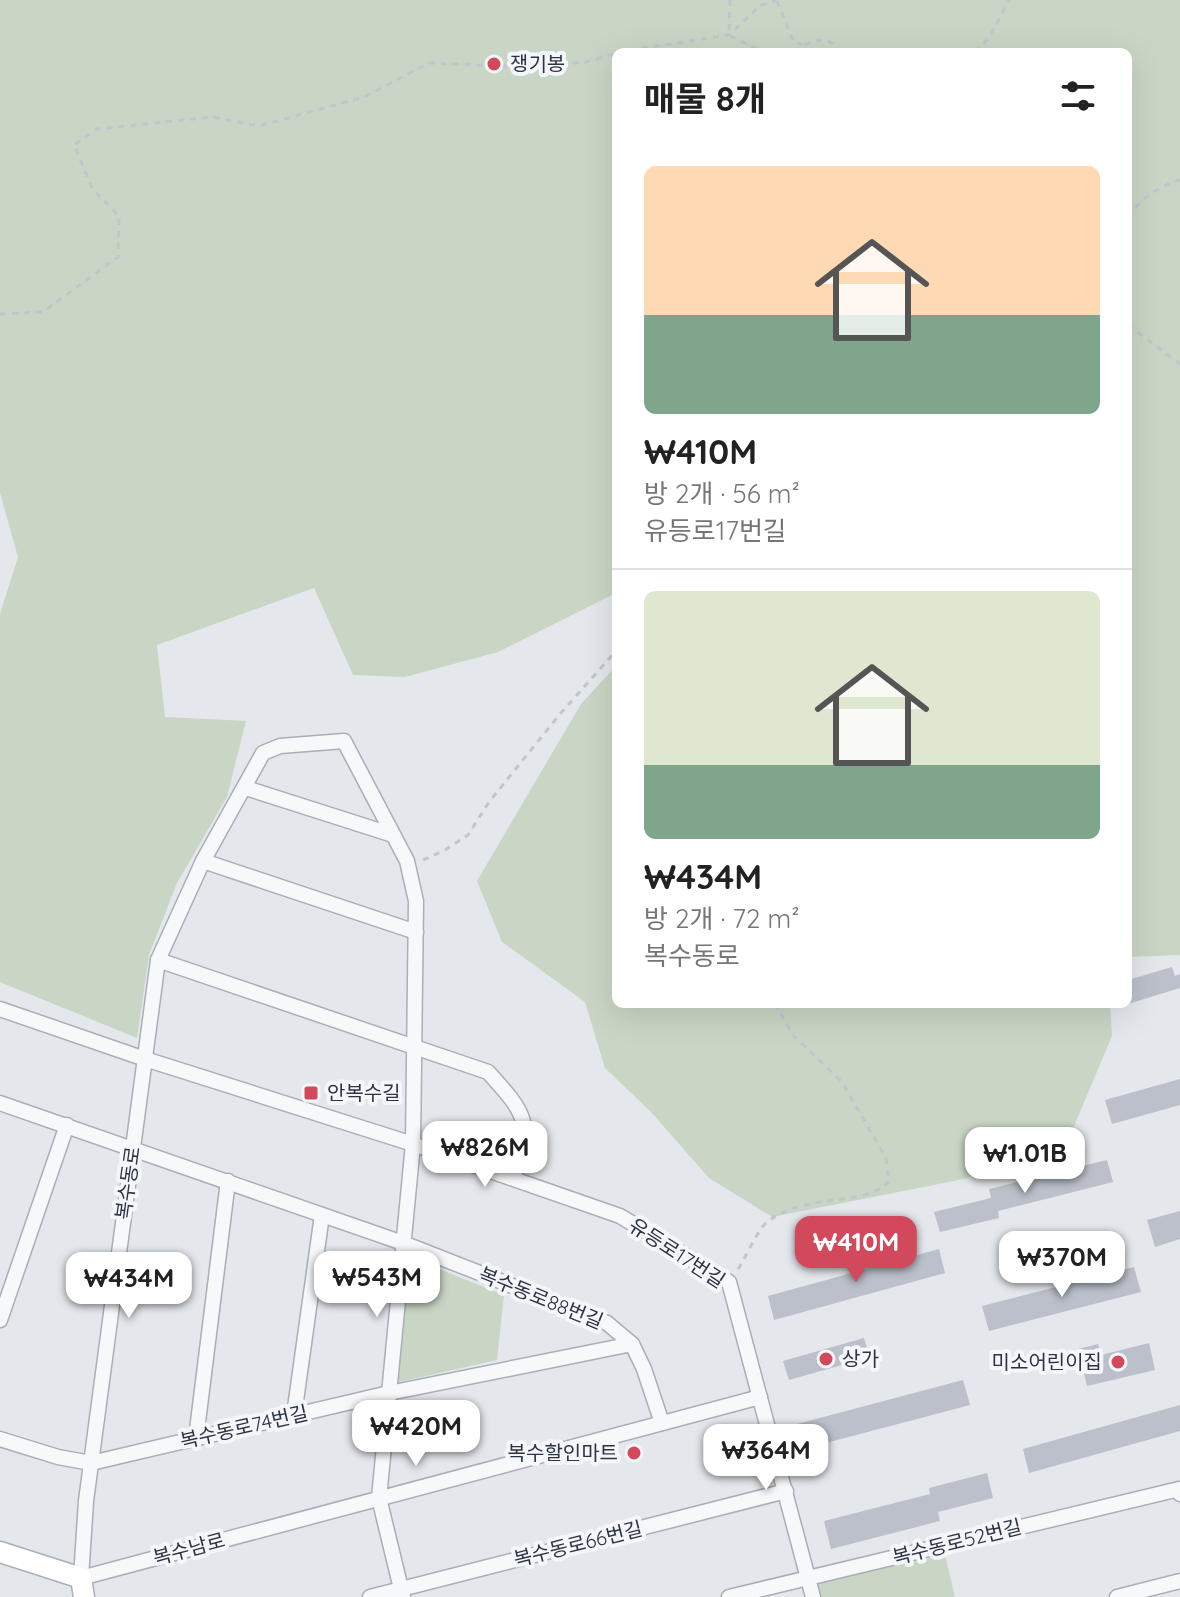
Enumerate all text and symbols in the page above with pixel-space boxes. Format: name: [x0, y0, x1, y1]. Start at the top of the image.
place label: 쟁기봉: [510, 51, 565, 76]
marker: 쟁기봉: [485, 55, 503, 73]
icon: filters: [1056, 74, 1100, 118]
text: 매물 8개: [644, 77, 766, 120]
icon: home: [800, 218, 944, 362]
text: ₩410M: [644, 430, 757, 473]
text: 방 2개 · 56 m²: [644, 477, 800, 510]
text: 유등로17번길: [644, 514, 787, 547]
icon: home: [800, 643, 944, 787]
text: ₩434M: [644, 855, 762, 898]
text: 방 2개 · 72 m²: [644, 902, 799, 935]
text: 복수동로: [644, 939, 740, 972]
place label: 안복수길: [327, 1080, 401, 1105]
marker: 안복수길: [302, 1084, 320, 1102]
pin: ₩826M: [429, 1121, 541, 1189]
pin: ₩1.01B: [960, 1127, 1090, 1195]
text: ₩826M: [440, 1130, 530, 1163]
text: ₩1.01B: [983, 1136, 1067, 1169]
street label: 복수동로: [110, 1145, 145, 1221]
street label: 유등로17번길: [624, 1212, 730, 1293]
pin: ₩410M: [800, 1216, 912, 1284]
text: ₩410M: [813, 1225, 899, 1258]
pin: ₩370M: [1006, 1231, 1118, 1299]
text: ₩370M: [1017, 1240, 1107, 1273]
pin: ₩543M: [321, 1251, 433, 1319]
pin: ₩434M: [73, 1252, 185, 1320]
text: ₩543M: [332, 1260, 422, 1293]
text: ₩434M: [84, 1261, 174, 1294]
street label: 복수동로88번길: [475, 1261, 607, 1334]
place label: 상가: [842, 1346, 879, 1371]
place label: 미소어린이집: [992, 1349, 1102, 1374]
marker: 상가: [817, 1350, 835, 1368]
marker: 미소어린이집: [1109, 1353, 1127, 1371]
street label: 복수동로74번길: [178, 1400, 310, 1453]
pin: ₩420M: [360, 1400, 472, 1468]
text: ₩420M: [370, 1409, 462, 1442]
pin: ₩364M: [710, 1424, 822, 1492]
text: ₩364M: [721, 1433, 811, 1466]
place label: 복수할인마트: [508, 1440, 618, 1465]
marker: 복수할인마트: [625, 1444, 643, 1462]
street label: 복수동로52번길: [890, 1513, 1024, 1570]
street label: 복수동로66번길: [511, 1515, 645, 1572]
street label: 복수남로: [150, 1527, 228, 1570]

